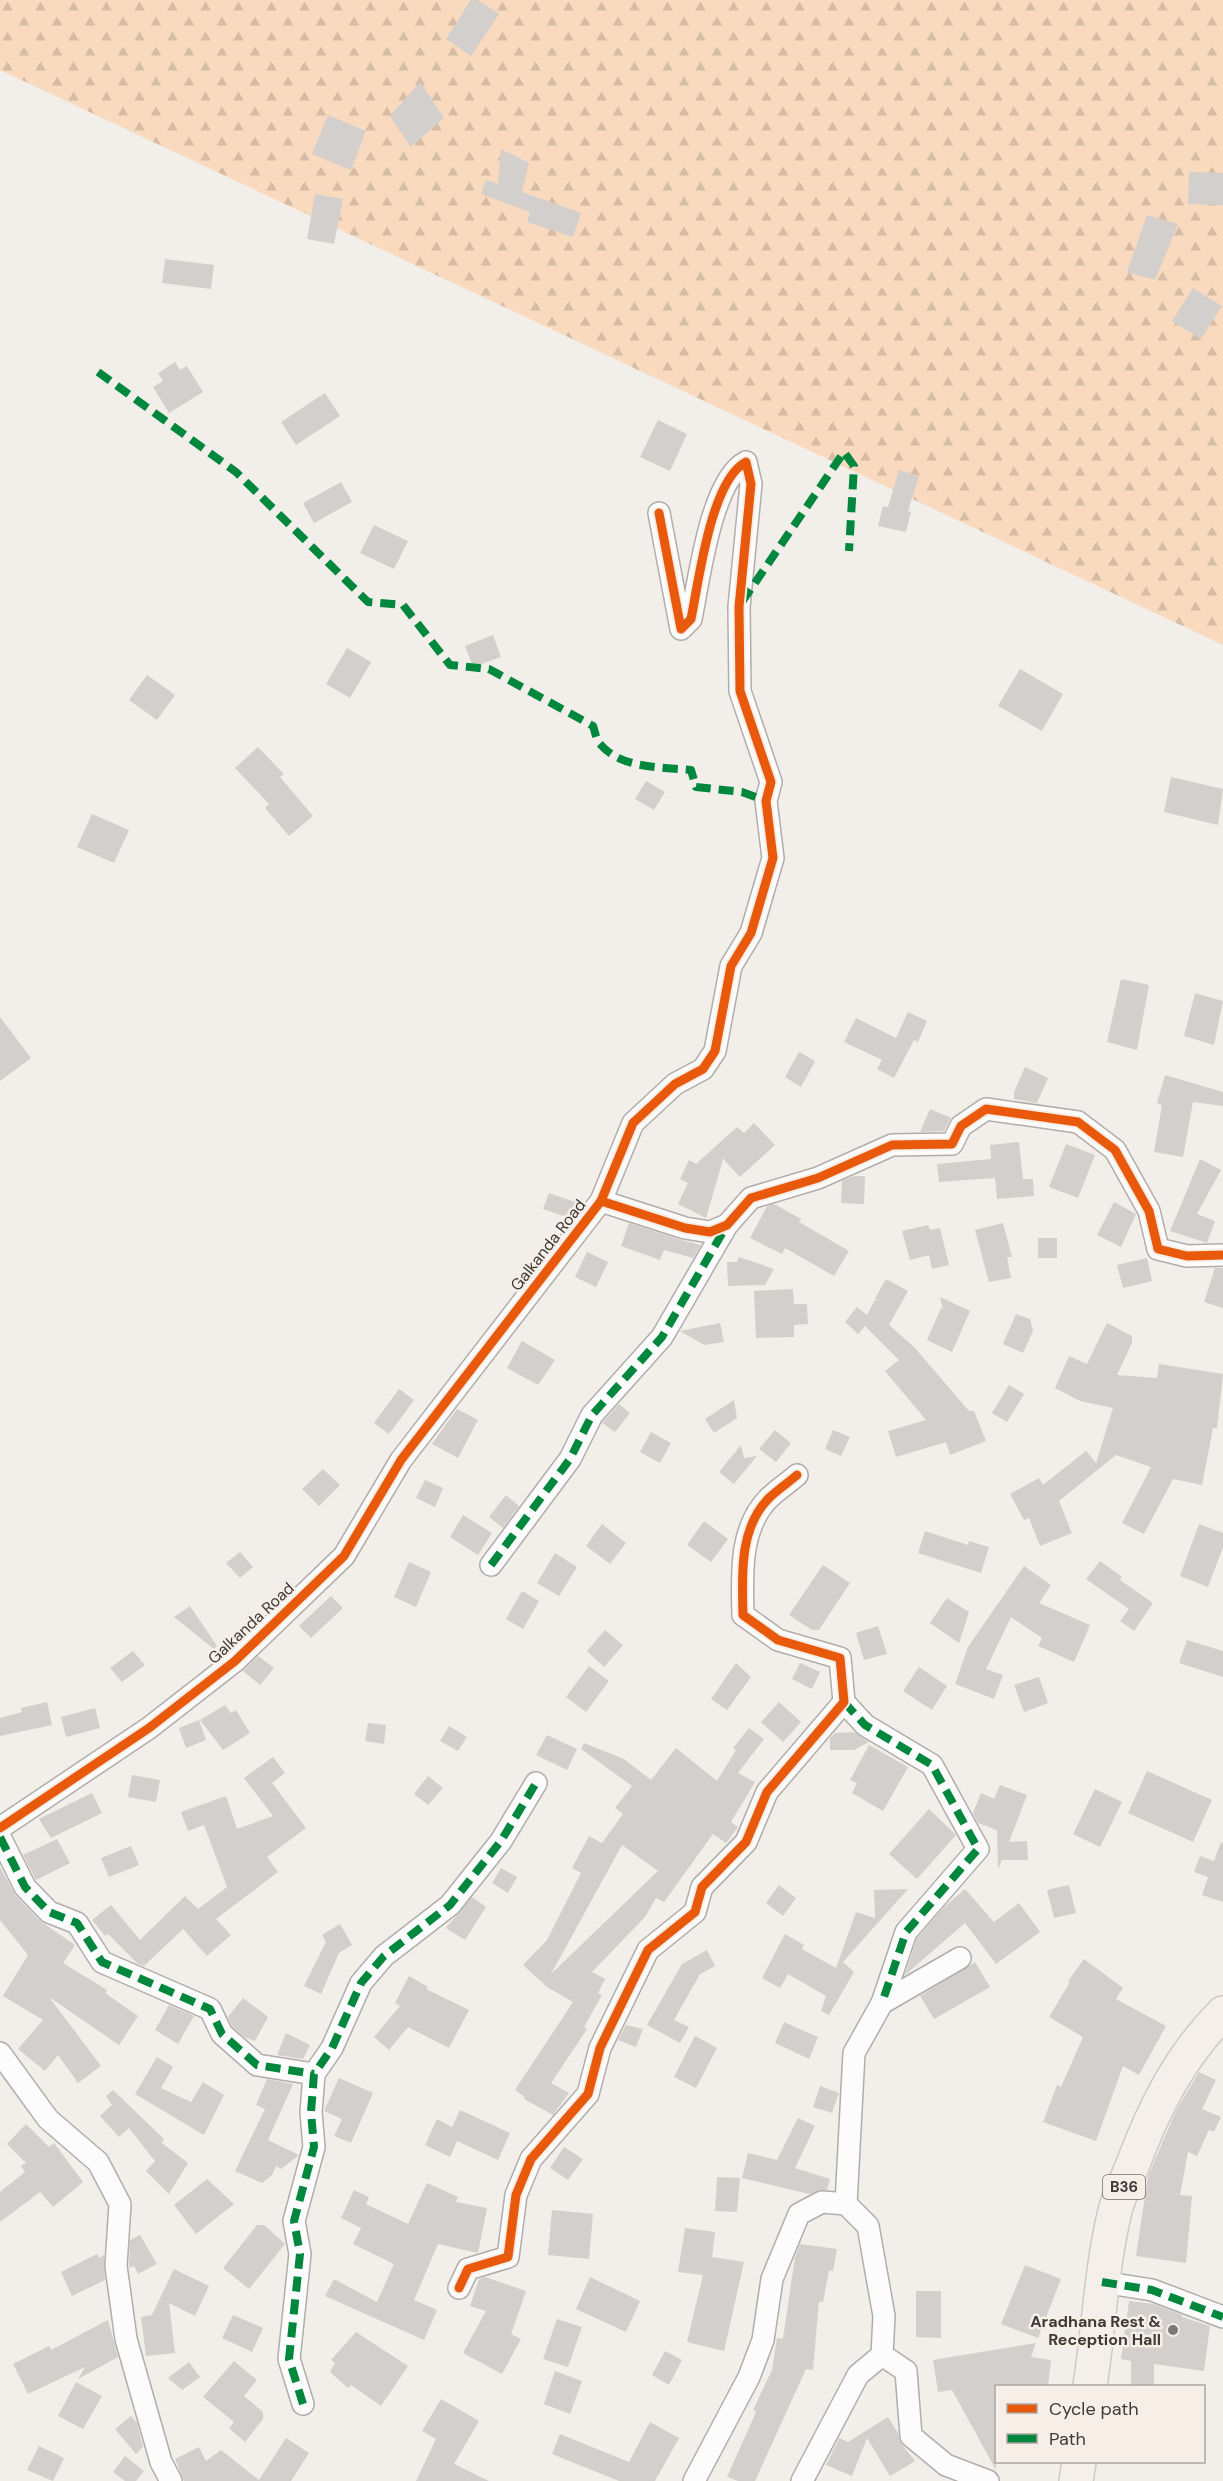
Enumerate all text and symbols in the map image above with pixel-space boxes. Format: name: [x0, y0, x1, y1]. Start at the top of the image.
street label: Galkanda Road: [506, 1195, 590, 1295]
street label: Galkanda Road: [203, 1578, 299, 1668]
road number: B36: [1103, 2175, 1145, 2199]
place label: Aradhana Rest & Reception Hall: [1030, 2311, 1161, 2350]
marker: Aradhana Rest & Reception Hall: [1166, 2323, 1180, 2337]
legend: [995, 2385, 1205, 2463]
text: Cycle path: [1049, 2397, 1139, 2421]
text: Path: [1049, 2427, 1086, 2451]

